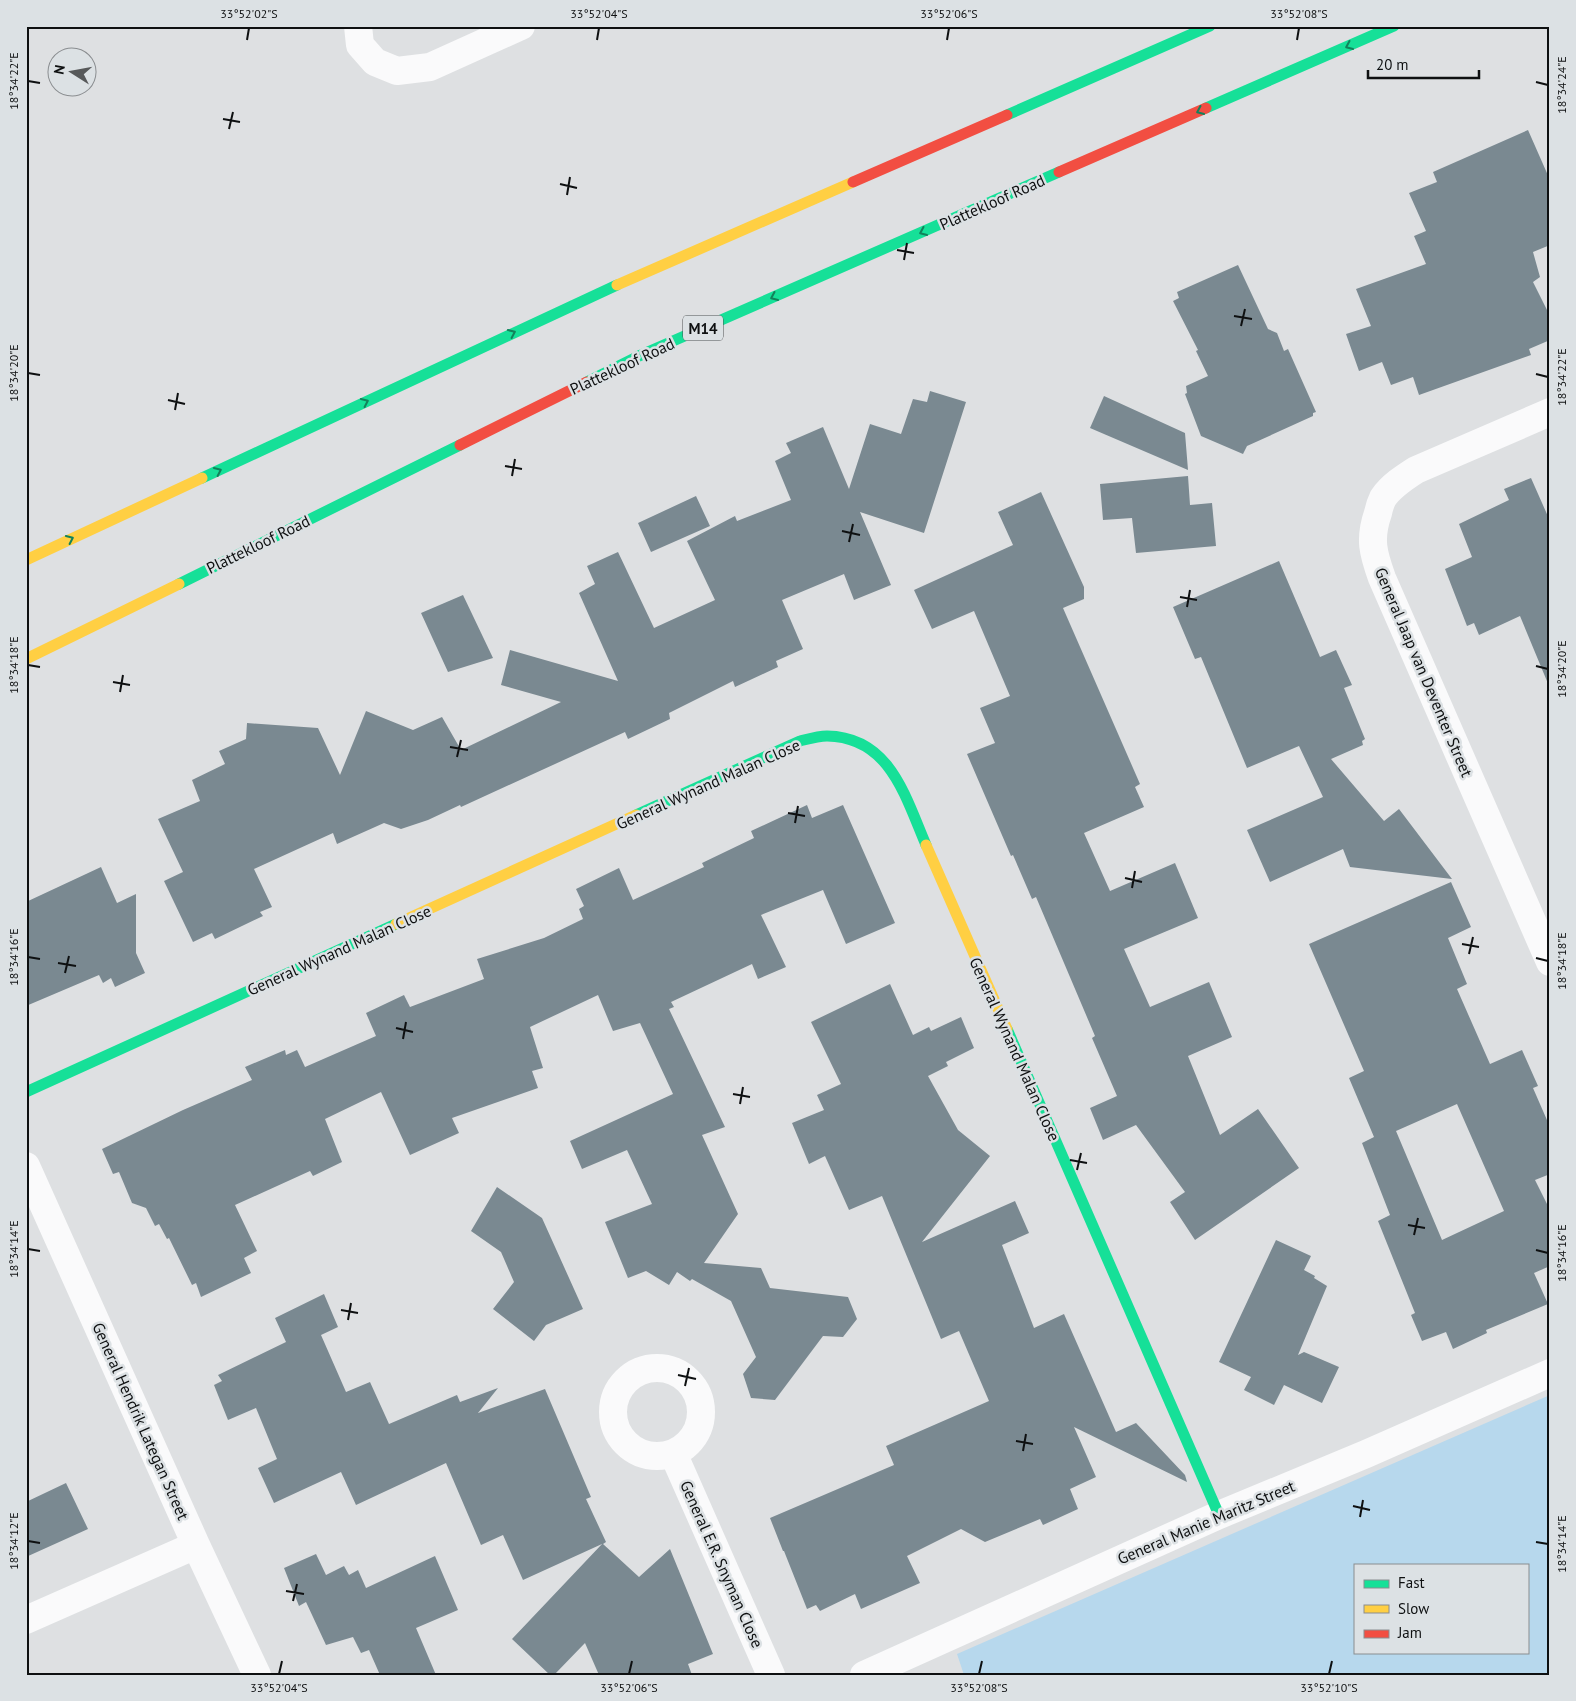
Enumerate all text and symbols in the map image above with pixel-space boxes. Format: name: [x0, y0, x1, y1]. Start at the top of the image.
text: 33°52'02"S: [220, 6, 278, 21]
text: 33°52'04"S: [570, 6, 628, 21]
text: 33°52'06"S: [920, 6, 978, 21]
text: 33°52'08"S: [1270, 6, 1328, 21]
one-way arrow: [1345, 39, 1354, 50]
north arrow: [48, 48, 98, 98]
scale bar: [1368, 48, 1480, 80]
text: 18°34'22"E: [6, 52, 21, 110]
text: 20 m: [1376, 55, 1409, 74]
text: 18°34'24"E: [1554, 56, 1569, 114]
text: N: [50, 63, 69, 76]
one-way arrow: [1196, 104, 1205, 115]
street label: Plattekloof Road: [936, 170, 1048, 234]
one-way arrow: [919, 225, 928, 236]
one-way arrow: [770, 290, 779, 301]
road number: M14: [683, 316, 723, 340]
one-way arrow: [507, 329, 516, 339]
street label: Plattekloof Road: [567, 333, 677, 399]
text: 18°34'20"E: [6, 344, 21, 402]
text: 18°34'22"E: [1554, 348, 1569, 406]
one-way arrow: [360, 398, 369, 408]
one-way arrow: [213, 466, 222, 477]
street label: Plattekloof Road: [203, 510, 313, 578]
one-way arrow: [65, 535, 74, 545]
street label: General Jaap van Deventer Street: [1371, 564, 1478, 780]
text: 18°34'18"E: [6, 636, 21, 694]
text: 18°34'20"E: [1554, 640, 1569, 698]
street label: General Wynand Malan Close: [613, 734, 803, 834]
street label: General Wynand Malan Close: [244, 900, 434, 1000]
text: 18°34'16"E: [6, 928, 21, 986]
text: 18°34'18"E: [1554, 932, 1569, 990]
street label: General Wynand Malan Close: [965, 954, 1065, 1144]
text: 18°34'14"E: [6, 1220, 21, 1278]
text: 18°34'16"E: [1554, 1224, 1569, 1282]
street label: General Hendrik Lategan Street: [88, 1319, 194, 1523]
street label: General Manie Maritz Street: [1114, 1475, 1298, 1568]
street label: General E.R. Snyman Close: [676, 1477, 768, 1651]
text: 18°34'12"E: [6, 1512, 21, 1570]
text: 18°34'14"E: [1554, 1515, 1569, 1573]
legend: [1354, 1564, 1528, 1654]
text: Fast: [1398, 1573, 1425, 1592]
text: Slow: [1398, 1599, 1429, 1618]
text: Jam: [1397, 1623, 1422, 1642]
text: 33°52'04"S: [250, 1680, 308, 1695]
text: 33°52'06"S: [600, 1680, 658, 1695]
text: 33°52'08"S: [950, 1680, 1008, 1695]
text: 33°52'10"S: [1300, 1680, 1358, 1695]

